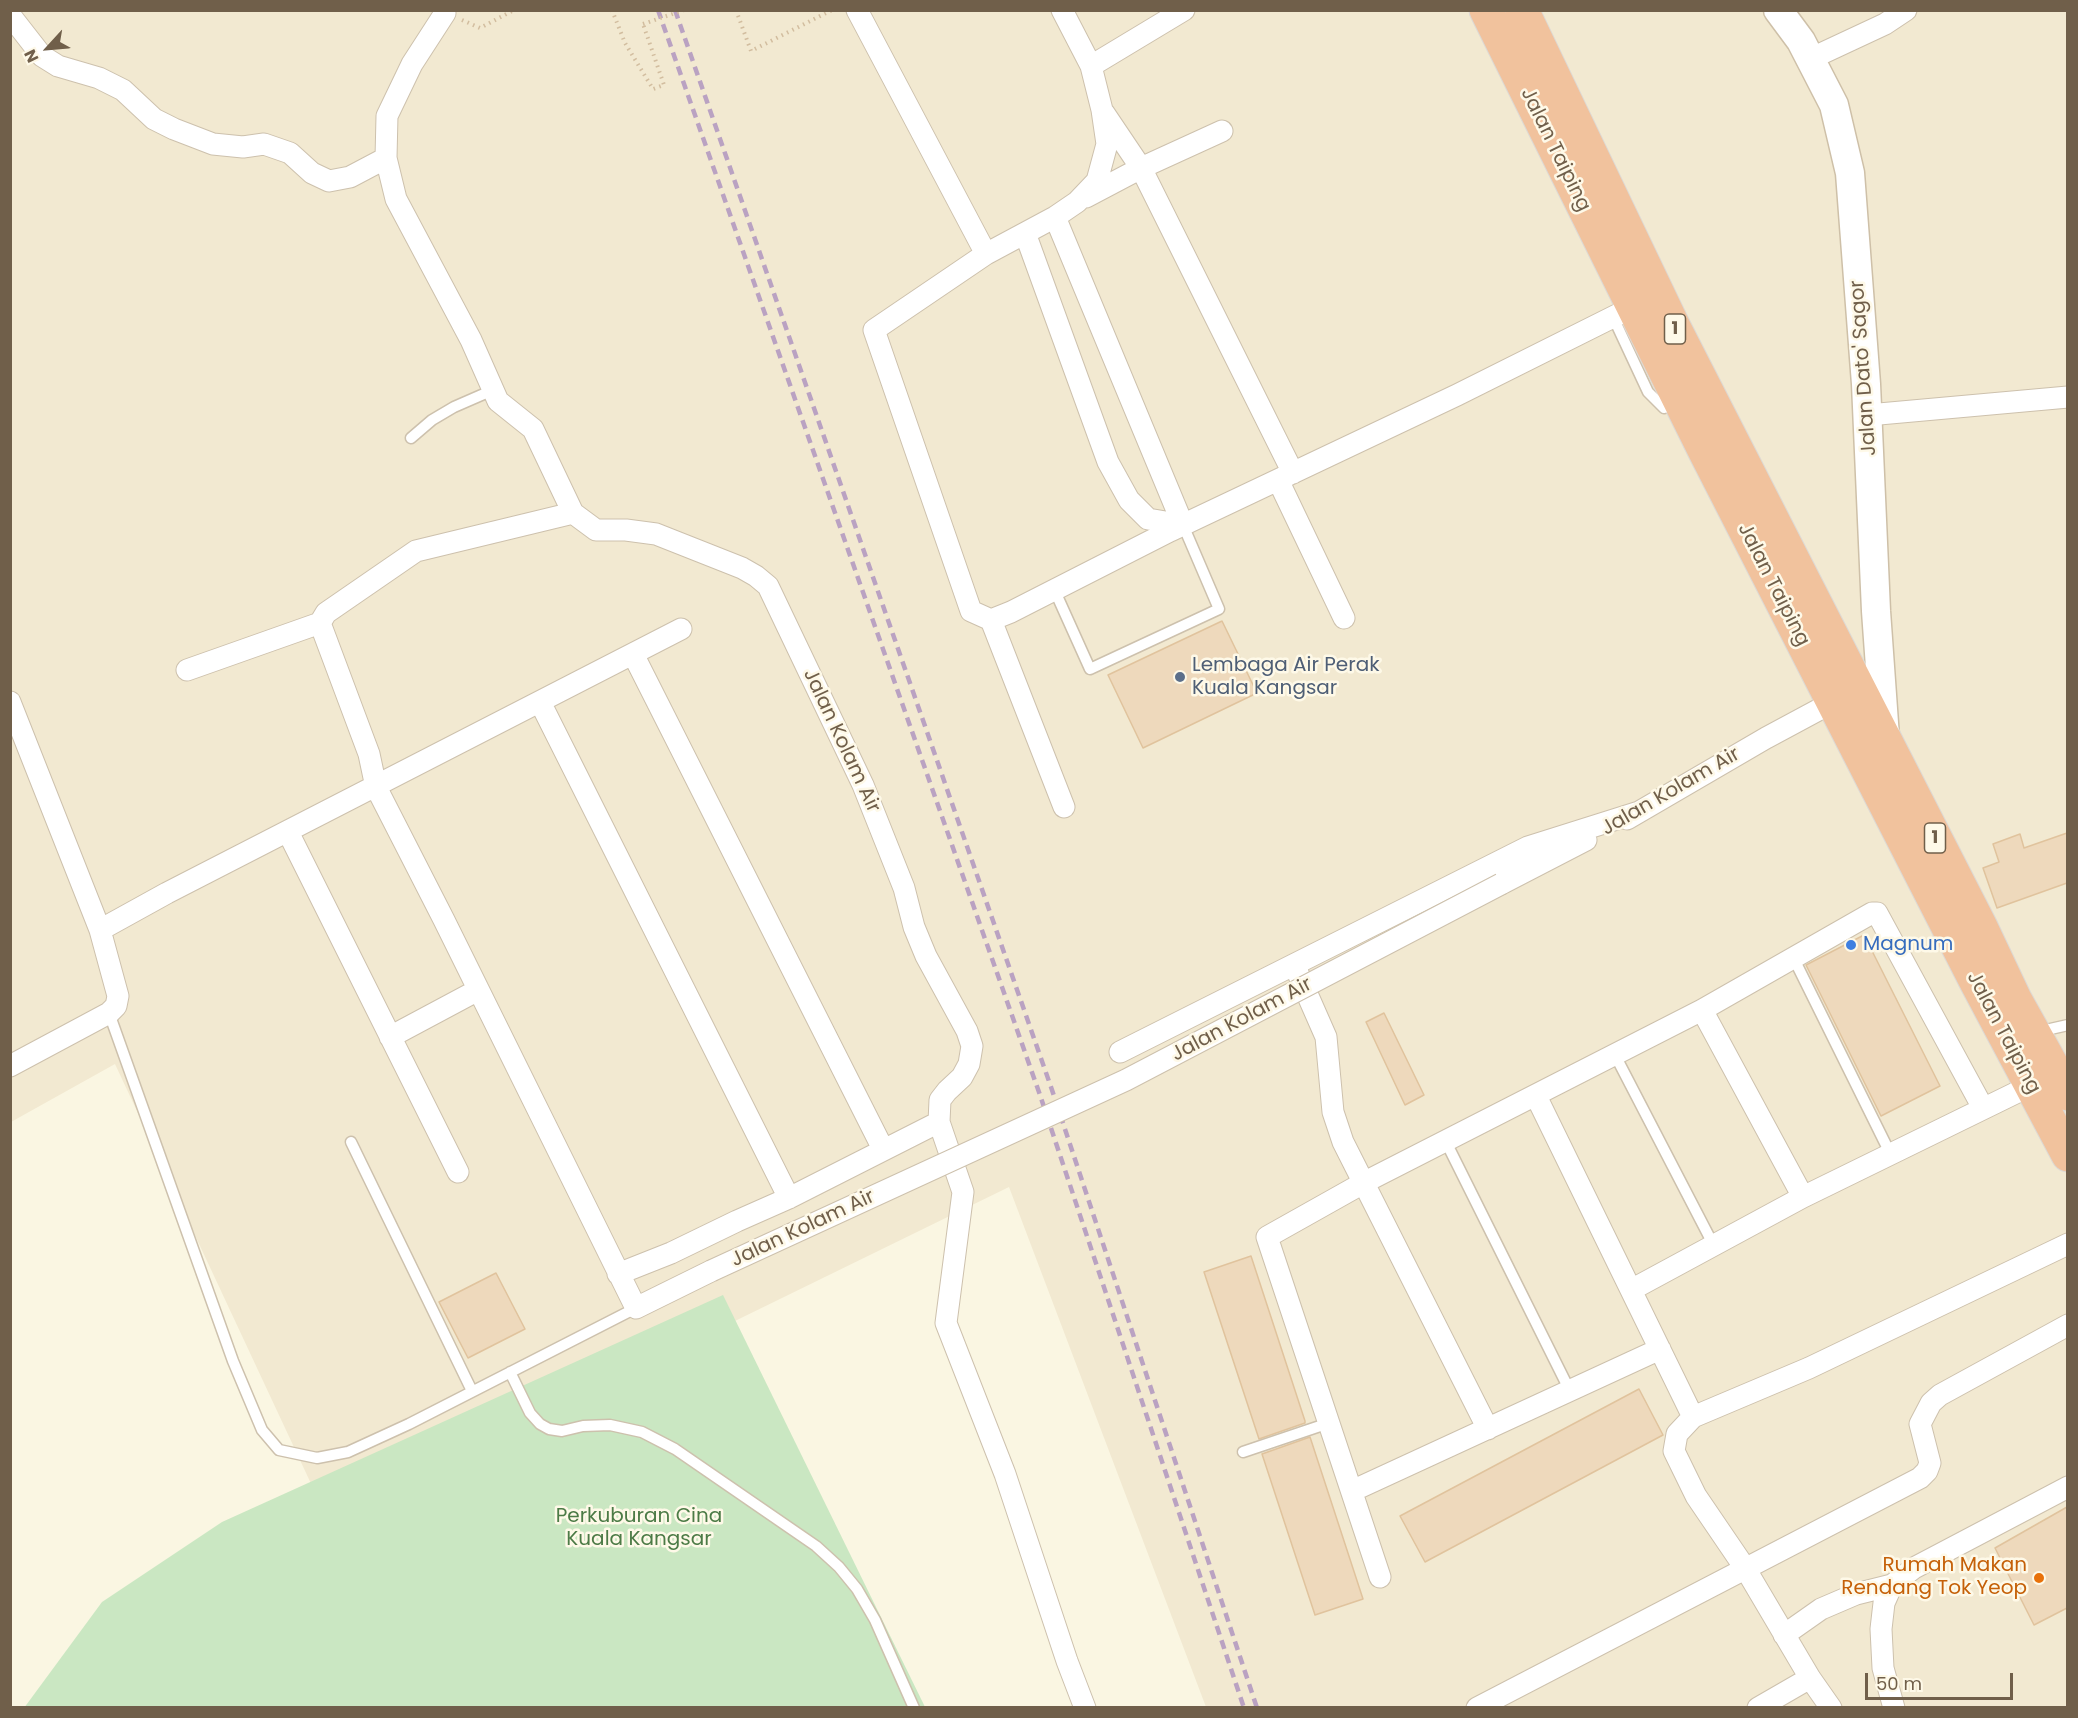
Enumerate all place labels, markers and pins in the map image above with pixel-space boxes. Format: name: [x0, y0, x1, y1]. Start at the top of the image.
place label: Lembaga Air Perak Kuala Kangsar: [1192, 654, 1380, 701]
marker: Lembaga Air Perak Kuala Kangsar: [1173, 670, 1187, 684]
place label: Magnum: [1863, 933, 1953, 957]
marker: Magnum: [1844, 938, 1858, 952]
place label: Rumah Makan Rendang Tok Yeop: [1841, 1554, 2027, 1601]
marker: Rumah Makan Rendang Tok Yeop: [2032, 1571, 2046, 1585]

